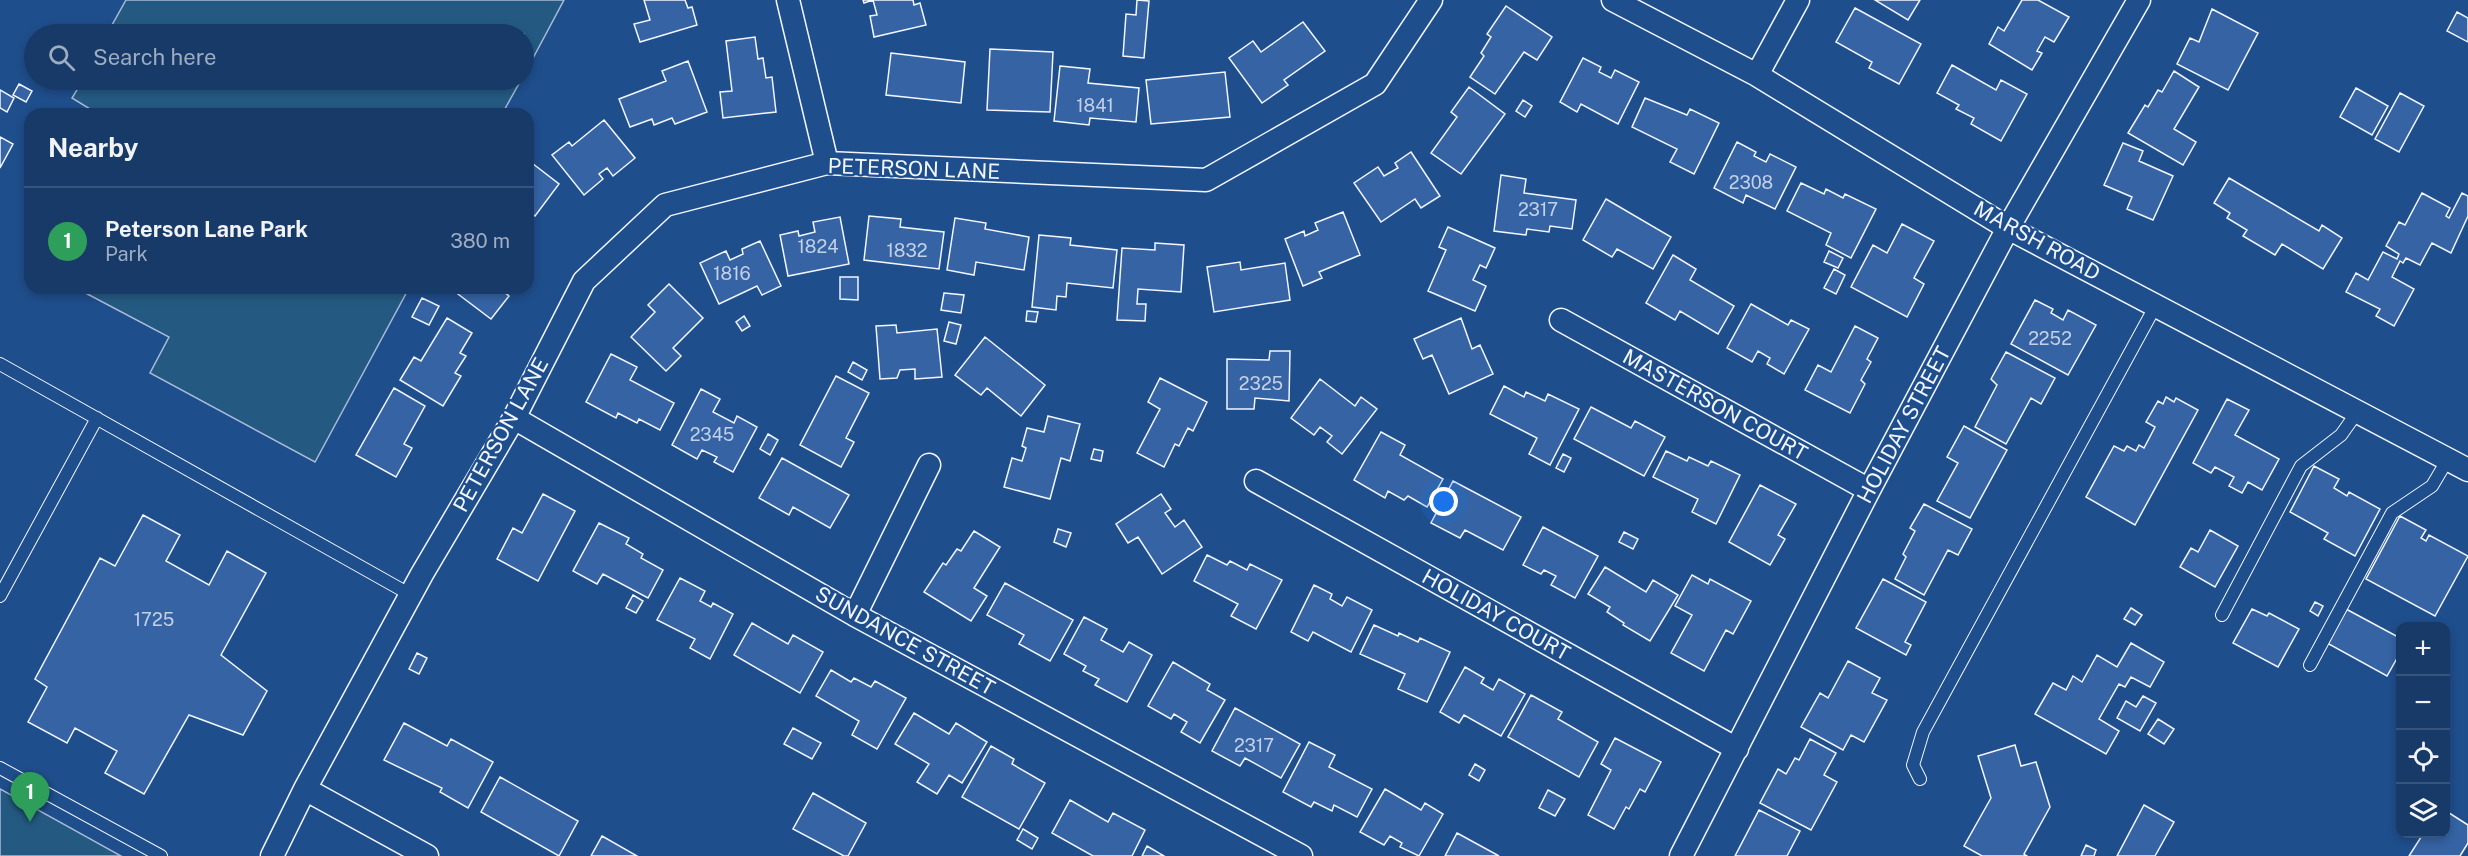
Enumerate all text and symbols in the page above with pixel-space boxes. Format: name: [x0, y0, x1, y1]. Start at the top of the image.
search box: [24, 24, 534, 90]
icon: search: [45, 41, 78, 74]
text: Search here: [93, 44, 217, 70]
house number: 1841: [1076, 95, 1114, 116]
text: Nearby: [48, 132, 138, 163]
street label: PETERSON LANE: [827, 153, 1001, 184]
house number: 2308: [1729, 172, 1773, 193]
street label: MARSH ROAD: [1970, 196, 2105, 286]
house number: 2317: [1518, 199, 1558, 220]
text: Peterson Lane Park: [105, 216, 308, 242]
text: 1: [63, 229, 72, 253]
text: 380 m: [450, 229, 510, 253]
house number: 1824: [797, 236, 839, 257]
house number: 1832: [887, 240, 927, 261]
text: Park: [105, 242, 148, 266]
house number: 1816: [713, 263, 751, 284]
house number: 2252: [2028, 328, 2072, 349]
street label: HOLIDAY STREET: [1852, 342, 1955, 507]
street label: MASTERSON COURT: [1619, 343, 1812, 466]
street label: PETERSON LANE: [448, 353, 553, 516]
house number: 2325: [1239, 373, 1283, 394]
house number: 2345: [690, 424, 734, 445]
your location: [1429, 487, 1458, 516]
street label: HOLIDAY COURT: [1418, 564, 1575, 666]
street label: SUNDANCE STREET: [811, 581, 999, 700]
house number: 1725: [134, 609, 174, 630]
map controls: [2396, 622, 2450, 838]
button: +: [2396, 622, 2450, 676]
button: −: [2396, 676, 2450, 730]
button: locate: [2396, 730, 2450, 784]
house number: 2317: [1234, 735, 1274, 756]
pin: 1: [10, 772, 50, 822]
button: layers: [2396, 784, 2450, 838]

